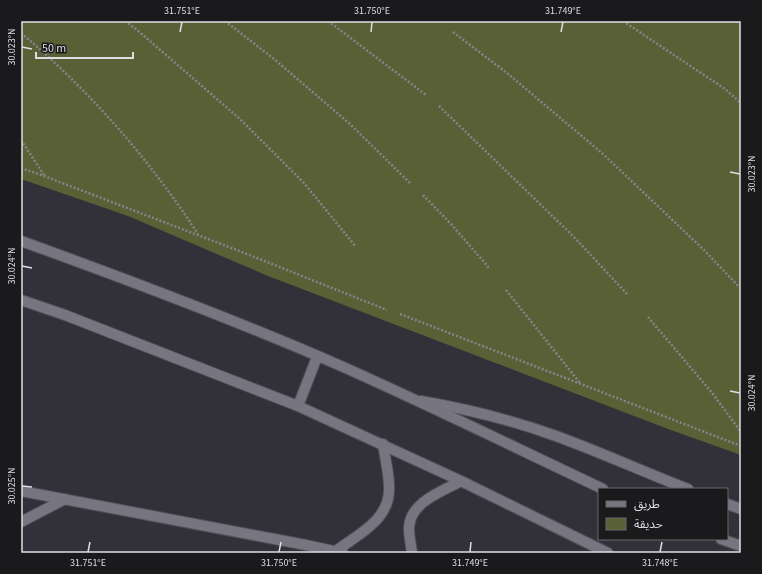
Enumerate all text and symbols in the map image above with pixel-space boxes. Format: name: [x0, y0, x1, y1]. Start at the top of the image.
text: 31.751°E: [164, 4, 200, 18]
text: 31.750°E: [354, 4, 390, 18]
text: 31.749°E: [545, 4, 581, 18]
text: 30.023°N: [5, 28, 19, 66]
scale bar: [36, 34, 133, 60]
text: 50 m: [42, 40, 66, 57]
text: 30.023°N: [745, 155, 759, 193]
text: 30.024°N: [5, 247, 19, 285]
text: 30.024°N: [745, 374, 759, 412]
text: 30.025°N: [5, 467, 19, 505]
legend: [598, 488, 728, 540]
text: طريق: [634, 496, 660, 513]
text: حديقة: [634, 516, 663, 533]
text: 31.751°E: [70, 556, 106, 570]
text: 31.750°E: [261, 556, 297, 570]
text: 31.749°E: [452, 556, 488, 570]
text: 31.748°E: [642, 556, 678, 570]

